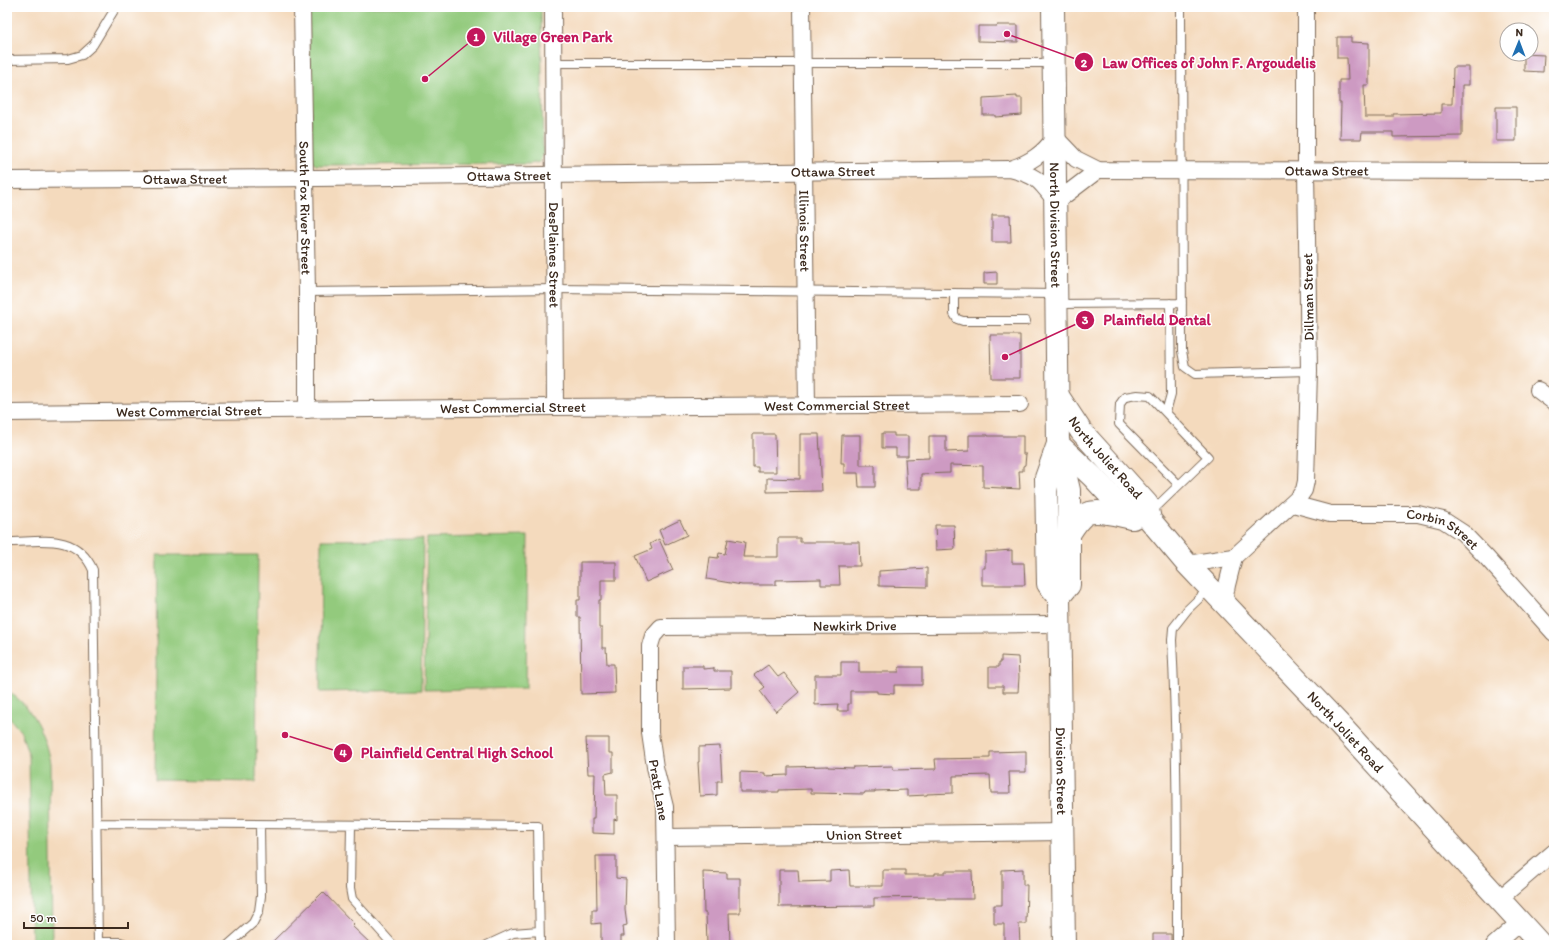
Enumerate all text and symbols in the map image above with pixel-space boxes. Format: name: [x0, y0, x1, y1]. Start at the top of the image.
north arrow: [1499, 22, 1539, 62]
callout: Village Green Park: [466, 23, 620, 50]
text: N: [1515, 26, 1523, 39]
text: Village Green Park: [494, 28, 613, 47]
text: 1: [473, 30, 479, 44]
callout: Law Offices of John F. Argoudelis: [1074, 49, 1323, 76]
text: Law Offices of John F. Argoudelis: [1102, 54, 1316, 73]
text: 2: [1081, 56, 1088, 70]
street label: South Fox River Street: [295, 141, 315, 275]
street label: North Division Street: [1046, 162, 1064, 288]
street label: Ottawa Street: [1284, 162, 1369, 180]
street label: Ottawa Street: [791, 163, 875, 181]
street label: Ottawa Street: [467, 167, 551, 185]
street label: Ottawa Street: [143, 171, 227, 188]
street label: Illinois Street: [795, 190, 813, 272]
street label: DesPlaines Street: [545, 202, 563, 308]
street label: Dillman Street: [1299, 253, 1318, 341]
callout: Plainfield Dental: [1075, 306, 1219, 333]
text: Plainfield Dental: [1103, 311, 1211, 329]
text: 3: [1082, 313, 1089, 327]
street label: West Commercial Street: [764, 397, 910, 415]
street label: West Commercial Street: [440, 399, 586, 417]
street label: West Commercial Street: [116, 402, 262, 421]
street label: North Joliet Road: [1065, 413, 1147, 503]
street label: Corbin Street: [1406, 506, 1482, 553]
street label: Newkirk Drive: [813, 617, 897, 635]
street label: North Joliet Road: [1303, 688, 1387, 777]
street label: Division Street: [1052, 727, 1070, 815]
callout: Plainfield Central High School: [333, 740, 562, 767]
text: Plainfield Central High School: [361, 744, 554, 763]
text: 4: [339, 746, 347, 760]
street label: Pratt Lane: [645, 758, 672, 822]
street label: Union Street: [826, 826, 902, 844]
scale bar: [24, 904, 128, 930]
text: 50 m: [30, 911, 56, 925]

